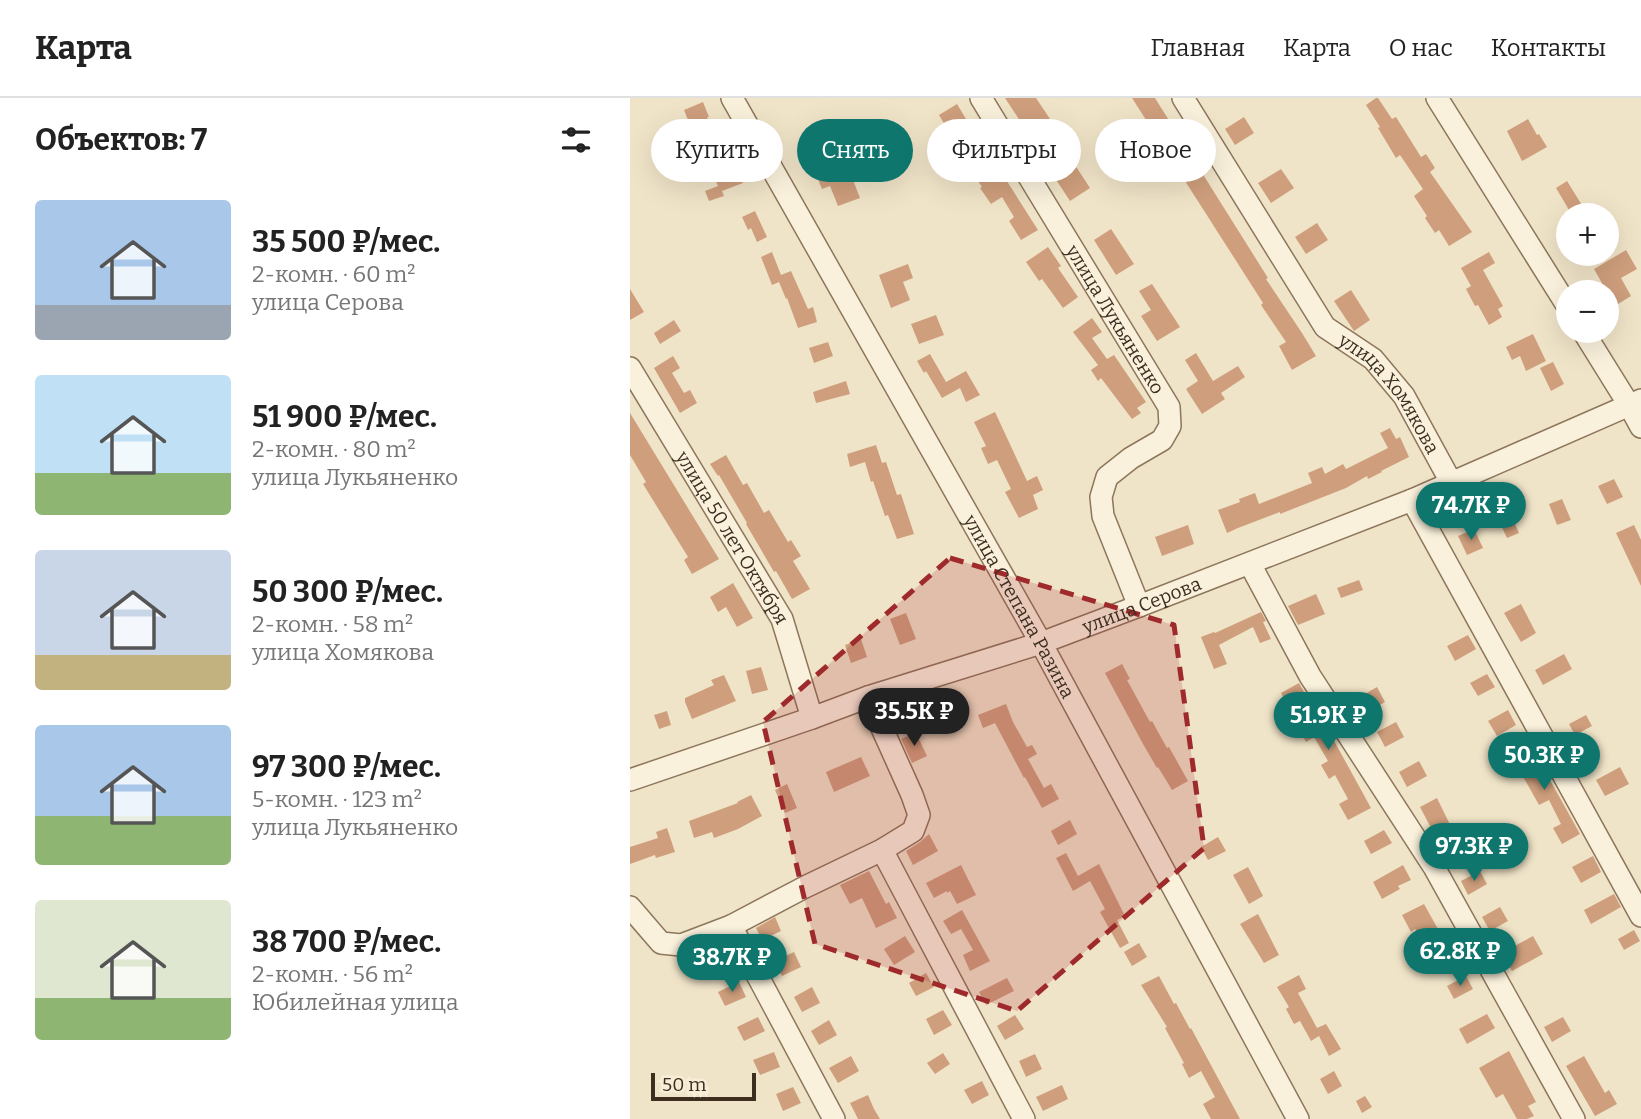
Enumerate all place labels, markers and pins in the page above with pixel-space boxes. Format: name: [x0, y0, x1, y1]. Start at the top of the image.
pin: 74.7K ₽: [1406, 482, 1536, 542]
pin: 35.5K ₽: [849, 688, 979, 748]
pin: 51.9K ₽: [1263, 692, 1393, 752]
pin: 50.3K ₽: [1479, 732, 1609, 792]
pin: 97.3K ₽: [1409, 824, 1539, 883]
pin: 62.8K ₽: [1395, 928, 1525, 988]
pin: 38.7K ₽: [667, 934, 797, 994]

